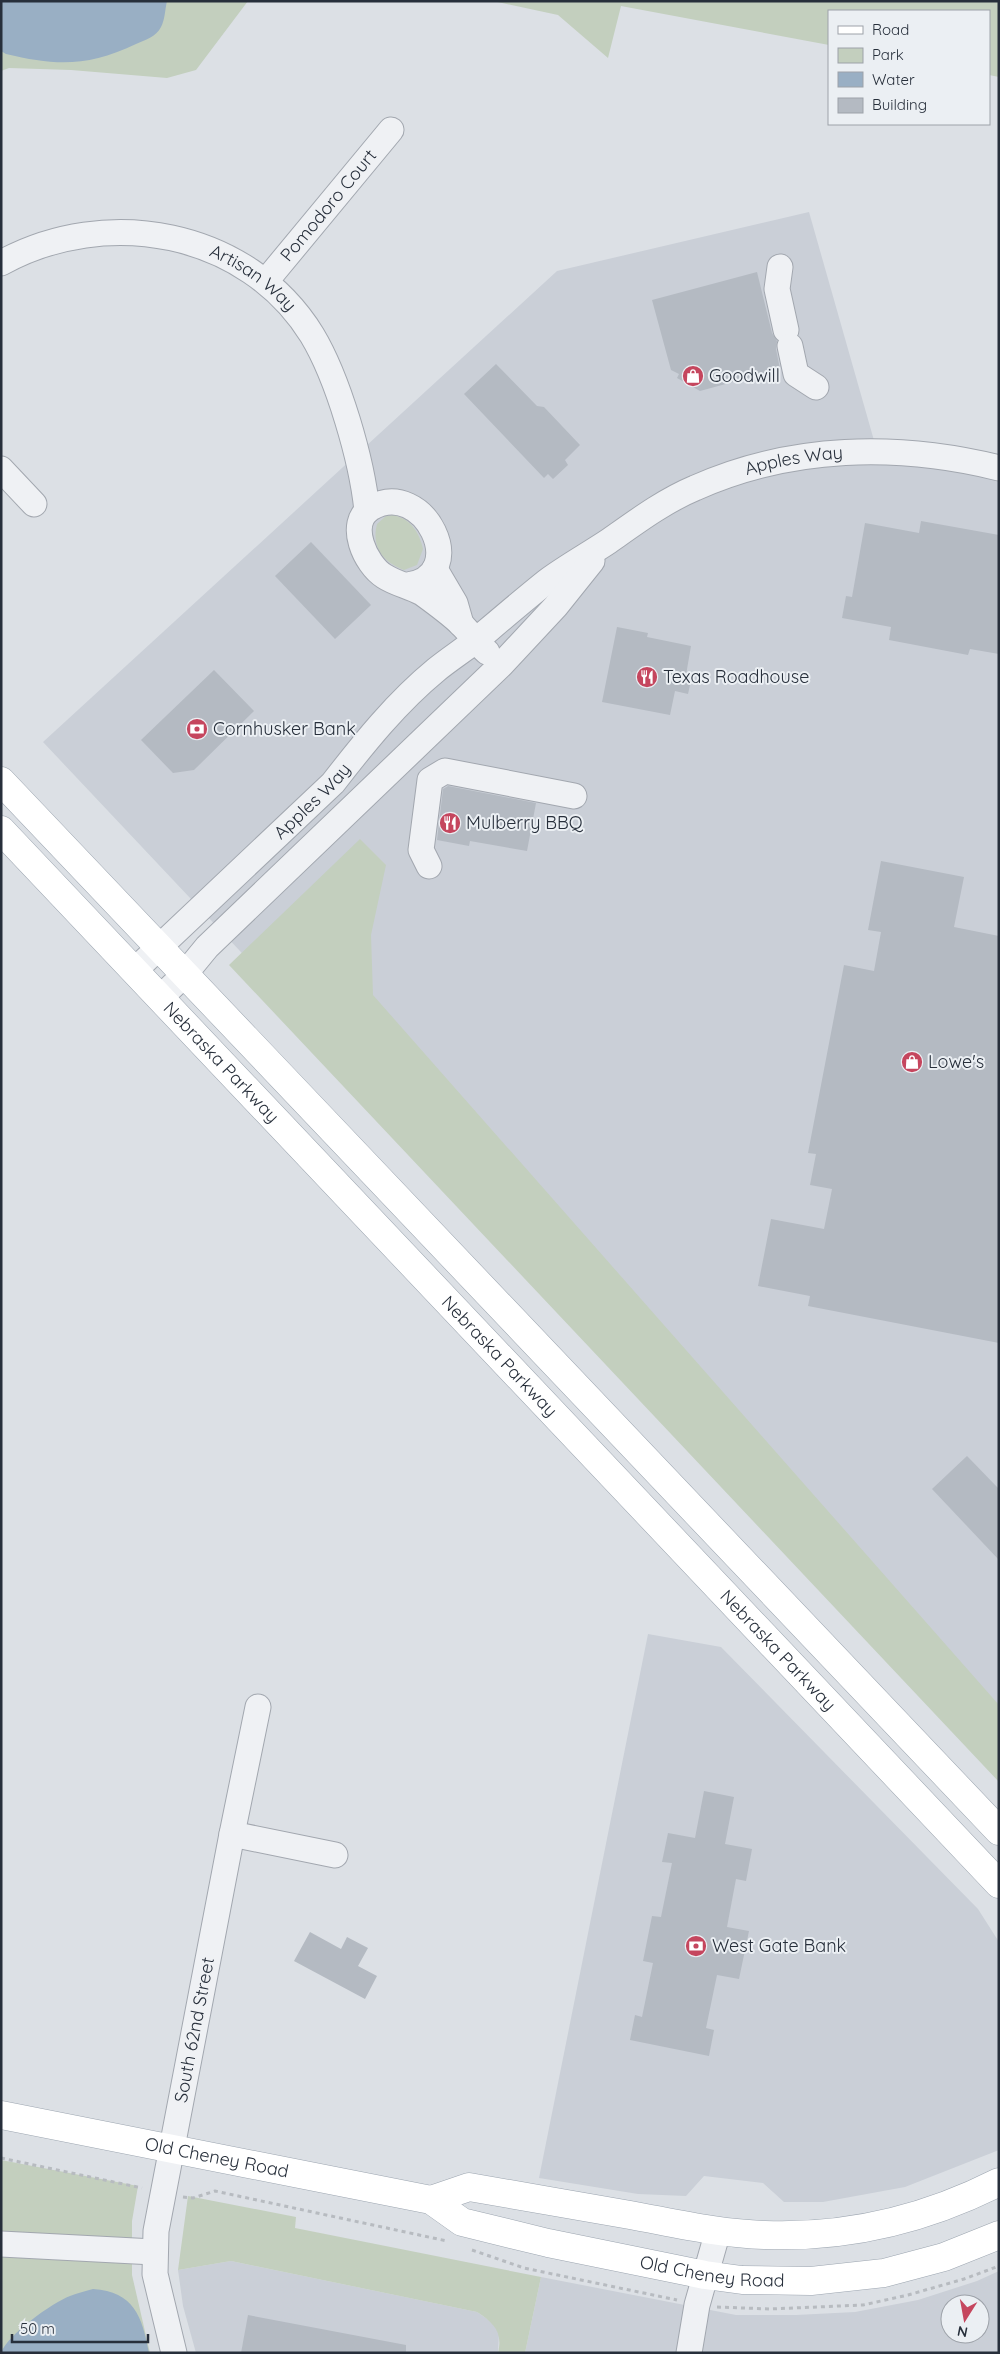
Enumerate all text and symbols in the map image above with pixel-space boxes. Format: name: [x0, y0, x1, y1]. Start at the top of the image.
legend: [828, 10, 990, 125]
text: Road: [872, 20, 909, 39]
text: Park: [872, 45, 904, 64]
text: Water: [872, 70, 915, 89]
text: Building: [872, 95, 927, 114]
street label: Pomodoro Court: [275, 144, 381, 266]
street label: Artisan Way: [206, 239, 302, 316]
shop icon: Goodwill: [681, 364, 705, 388]
place label: Goodwill: [709, 364, 780, 387]
street label: Apples Way: [742, 441, 844, 480]
restaurant icon: Texas Roadhouse: [635, 665, 659, 689]
place label: Texas Roadhouse: [663, 665, 809, 688]
bank icon: Cornhusker Bank: [185, 717, 209, 741]
place label: Cornhusker Bank: [213, 717, 356, 740]
street label: Apples Way: [269, 758, 355, 844]
restaurant icon: Mulberry BBQ: [438, 811, 462, 835]
place label: Mulberry BBQ: [466, 811, 584, 834]
street label: Nebraska Parkway: [159, 997, 284, 1128]
shop icon: Lowe's: [900, 1050, 924, 1074]
place label: Lowe's: [928, 1050, 984, 1073]
street label: Nebraska Parkway: [437, 1291, 563, 1422]
street label: Nebraska Parkway: [715, 1585, 841, 1716]
bank icon: West Gate Bank: [684, 1934, 708, 1958]
place label: West Gate Bank: [712, 1934, 846, 1957]
street label: South 62nd Street: [169, 1955, 219, 2105]
street label: Old Cheney Road: [143, 2132, 291, 2183]
street label: Old Cheney Road: [638, 2250, 785, 2292]
north arrow: [940, 2294, 990, 2344]
scale bar: [12, 2312, 149, 2344]
text: 50 m: [20, 2319, 55, 2338]
text: N: [956, 2322, 969, 2342]

